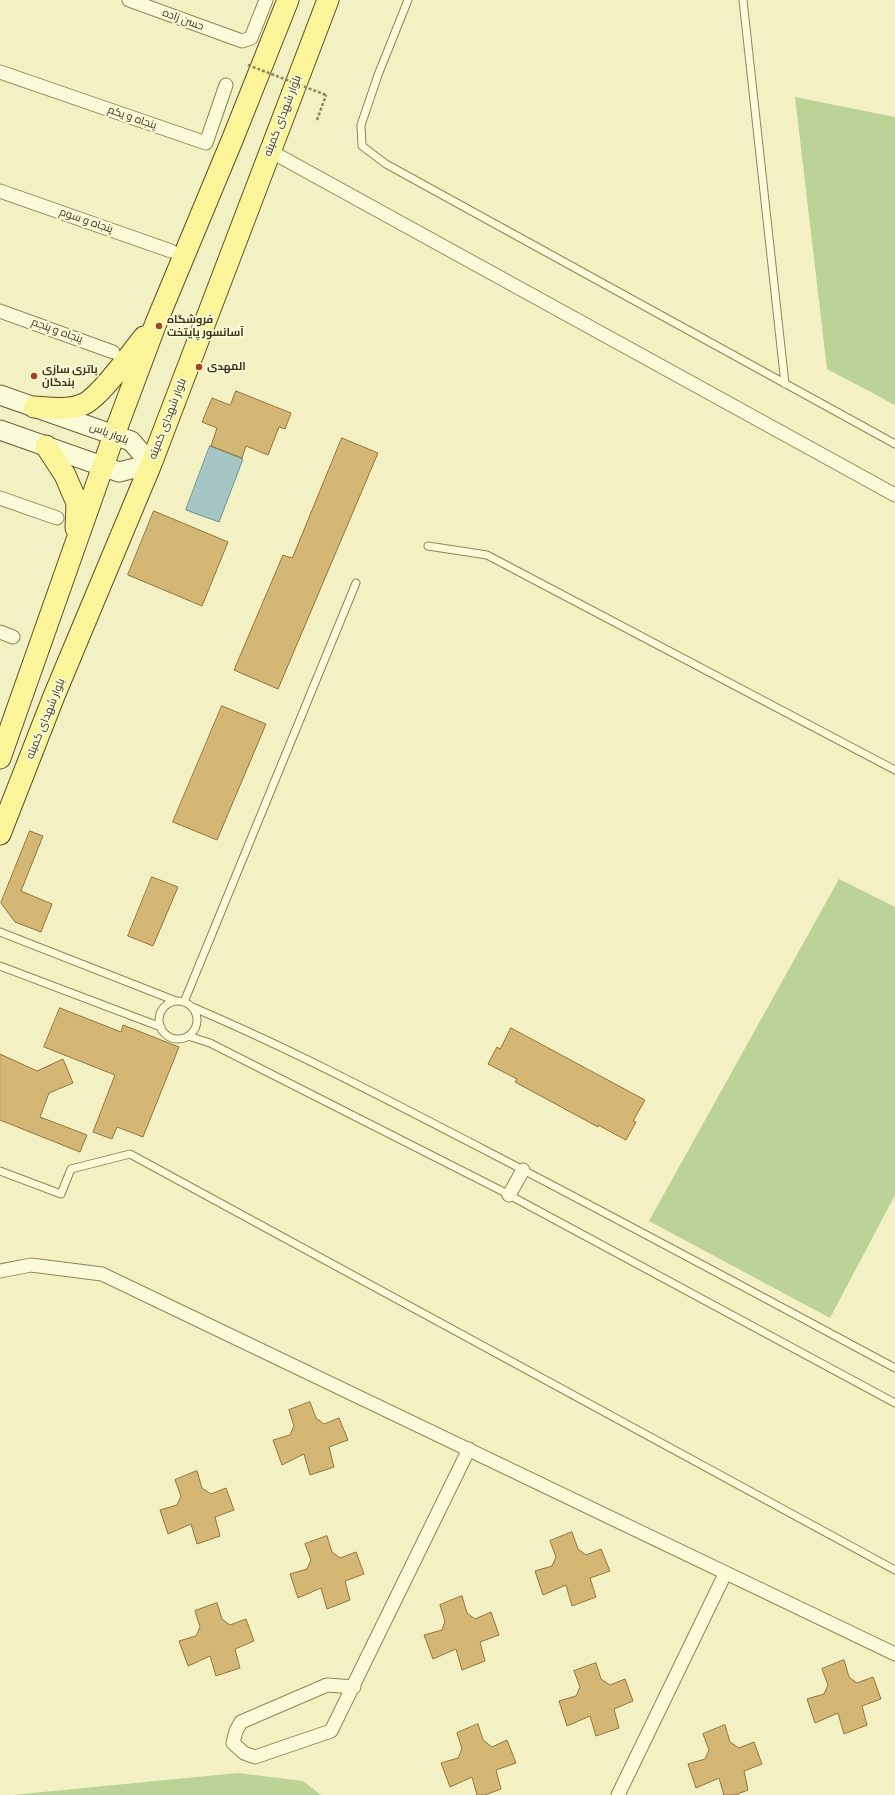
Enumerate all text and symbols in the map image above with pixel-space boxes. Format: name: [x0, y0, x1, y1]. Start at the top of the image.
street label: حسن زاده: [160, 6, 206, 34]
street label: بلوار شهدای کمیته: [261, 74, 305, 158]
street label: پنجاه و یکم: [106, 103, 158, 133]
street label: پنجاه و سوم: [57, 206, 115, 236]
place label: فروشگاه آسانسور پایتخت: [167, 313, 244, 339]
street label: پنجاه و پنجم: [30, 316, 84, 346]
marker: فروشگاه آسانسور پایتخت: [154, 321, 164, 331]
place label: المهدی: [207, 360, 246, 374]
marker: المهدی: [194, 362, 204, 372]
place label: باتری سازی بندگان: [42, 363, 98, 389]
marker: باتری سازی بندگان: [29, 371, 39, 381]
street label: بلوار شهدای کمیته: [146, 377, 190, 461]
street label: بلوار یاس: [88, 421, 130, 447]
street label: بلوار شهدای کمیته: [24, 677, 68, 761]

